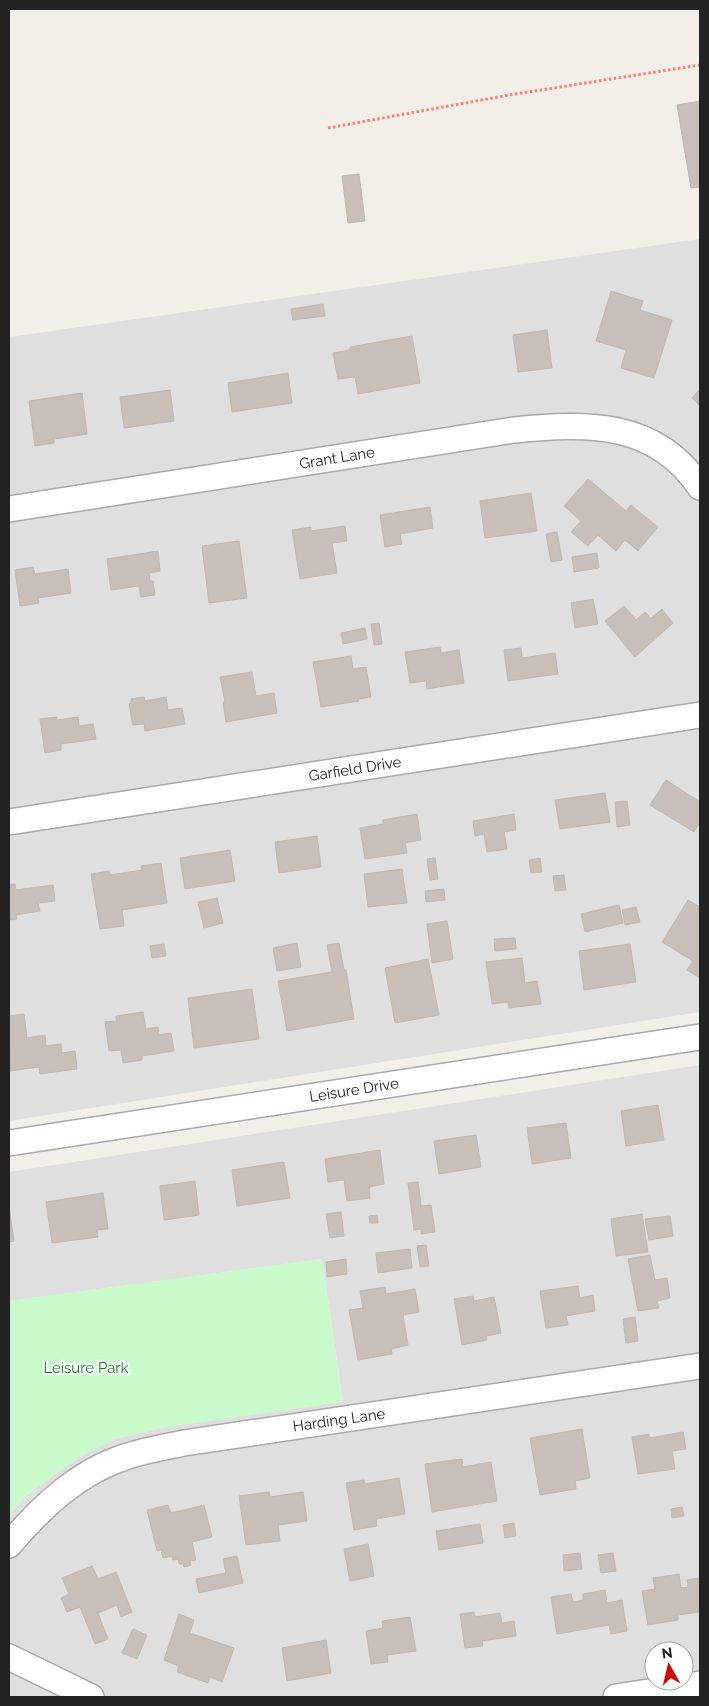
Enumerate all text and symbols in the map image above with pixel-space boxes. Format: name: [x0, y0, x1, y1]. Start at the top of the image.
street label: Grant Lane: [298, 443, 376, 473]
street label: Garfield Drive: [307, 753, 403, 785]
street label: Leisure Drive: [308, 1074, 400, 1106]
park label: Leisure Park: [43, 1359, 129, 1377]
street label: Harding Lane: [292, 1405, 387, 1435]
north arrow: [644, 1641, 694, 1691]
text: N: [661, 1644, 674, 1662]

